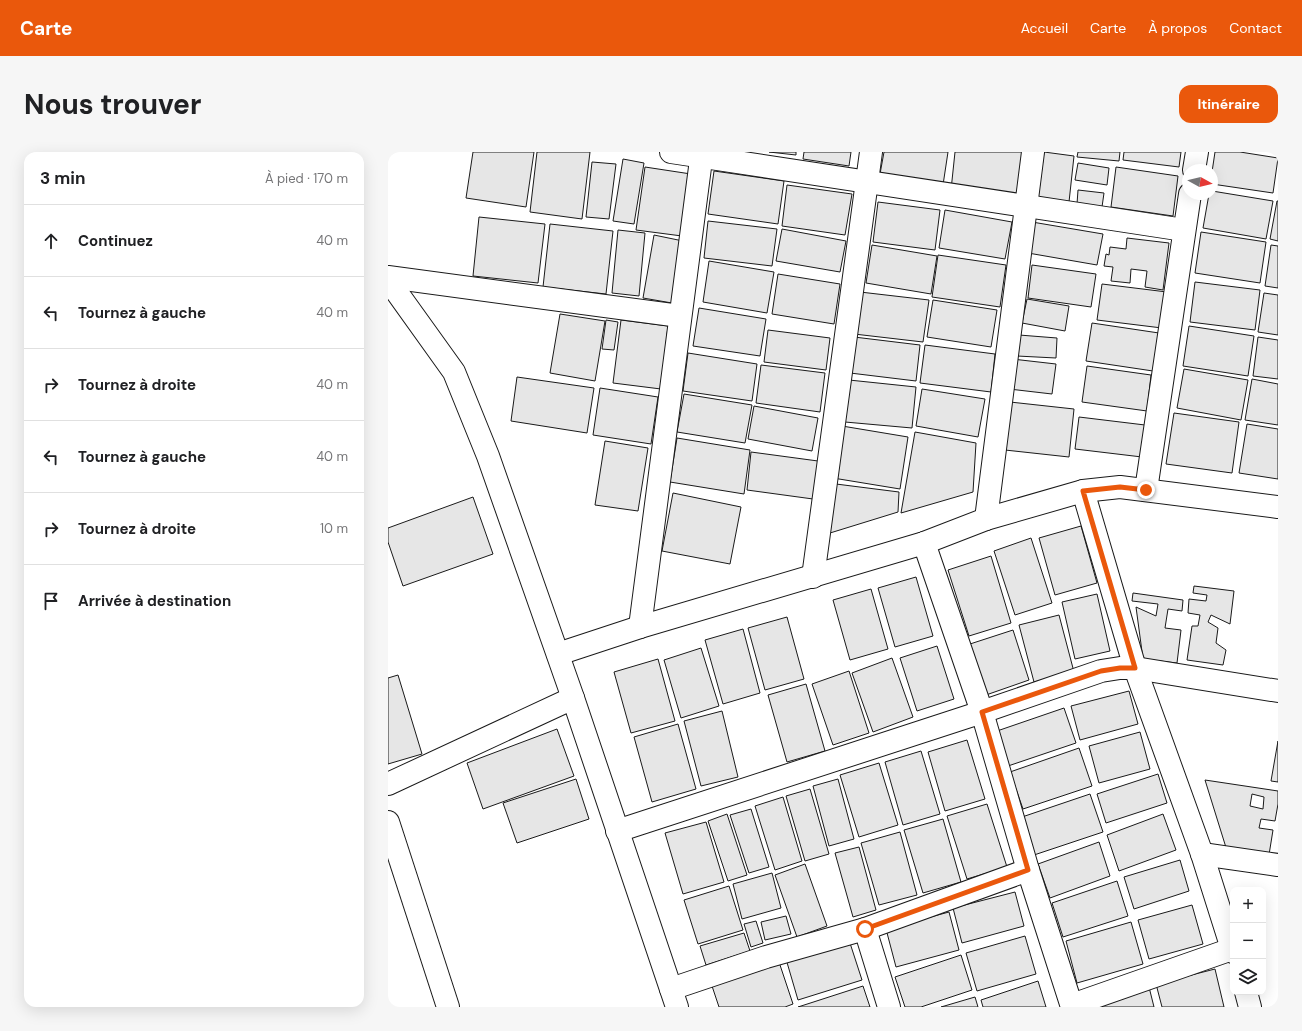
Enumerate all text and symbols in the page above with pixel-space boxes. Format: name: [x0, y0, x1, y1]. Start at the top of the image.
text: Carte: [20, 16, 72, 41]
text: Accueil: [1021, 19, 1068, 37]
text: Carte: [1090, 19, 1126, 37]
text: À propos: [1148, 19, 1207, 37]
text: Contact: [1229, 19, 1282, 37]
button: Itinéraire: [1179, 85, 1278, 123]
text: Nous trouver: [24, 86, 201, 123]
north arrow: [1182, 164, 1218, 200]
text: 3 min: [40, 167, 85, 189]
text: À pied · 170 m: [265, 170, 348, 187]
icon: ahead: [40, 230, 62, 252]
text: Continuez: [78, 231, 153, 251]
text: 40 m: [316, 232, 348, 249]
icon: left: [40, 302, 62, 324]
text: Tournez à gauche: [78, 303, 206, 323]
text: 40 m: [316, 304, 348, 321]
icon: right: [40, 374, 62, 396]
text: Tournez à droite: [78, 375, 196, 395]
text: 40 m: [316, 376, 348, 393]
icon: left: [40, 446, 62, 468]
text: Tournez à gauche: [78, 447, 206, 467]
text: 40 m: [316, 448, 348, 465]
route end: [1137, 481, 1155, 499]
icon: right: [40, 518, 62, 540]
text: Tournez à droite: [78, 519, 196, 539]
text: 10 m: [320, 520, 348, 537]
icon: arrive: [40, 590, 62, 612]
text: Arrivée à destination: [78, 591, 231, 611]
map controls: [1230, 887, 1266, 995]
button: +: [1230, 887, 1266, 923]
route start: [856, 920, 874, 938]
button: −: [1230, 923, 1266, 959]
button: layers: [1230, 959, 1266, 995]

